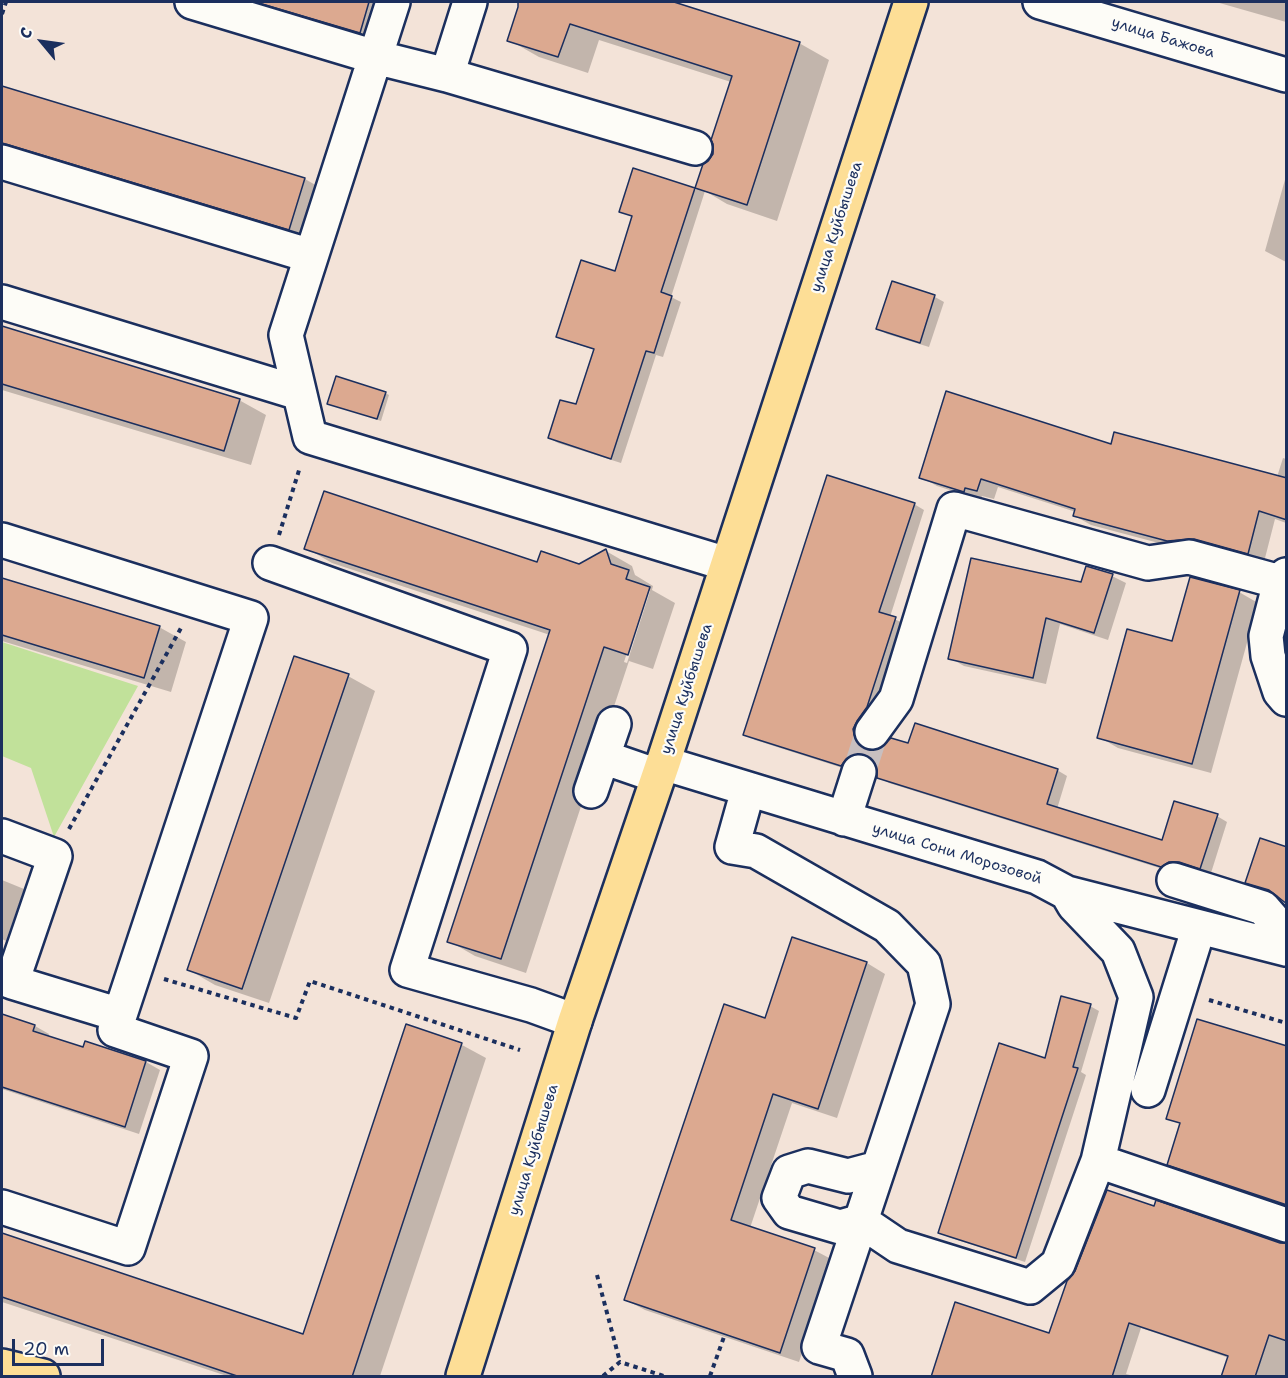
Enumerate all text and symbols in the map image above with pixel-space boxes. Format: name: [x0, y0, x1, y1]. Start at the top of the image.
north arrow: [12, 12, 72, 72]
street label: улица Бажова: [1109, 14, 1217, 62]
text: С: [14, 24, 37, 42]
street label: улица Куйбышева: [807, 159, 867, 295]
street label: улица Куйбышева: [657, 621, 717, 757]
street label: улица Сони Морозовой: [870, 820, 1044, 888]
street label: улица Куйбышева: [505, 1082, 563, 1218]
scale bar: [15, 1327, 106, 1365]
text: 20 m: [23, 1337, 69, 1361]

